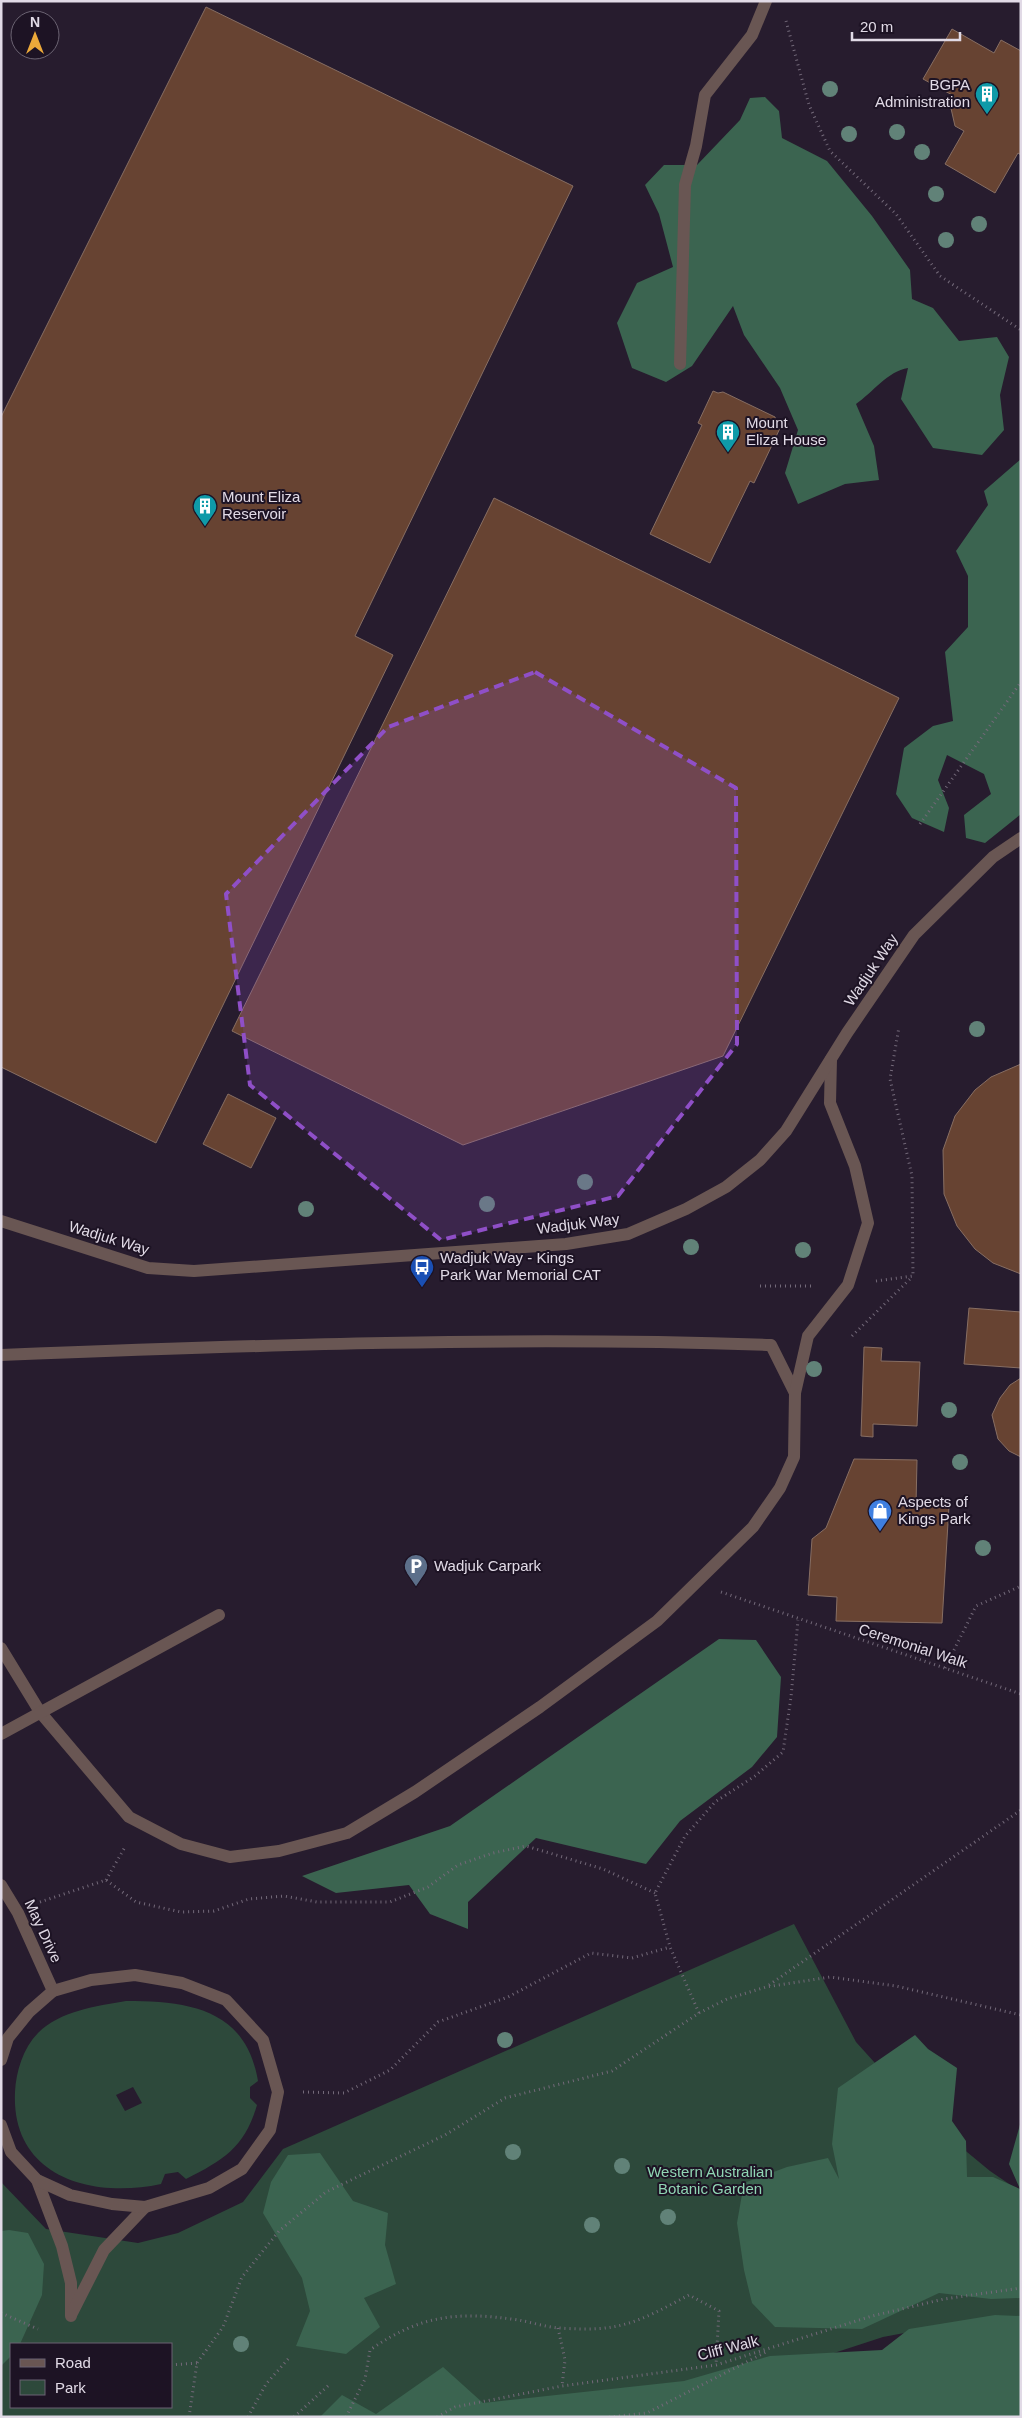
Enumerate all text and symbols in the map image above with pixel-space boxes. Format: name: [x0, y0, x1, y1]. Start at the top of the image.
north arrow: [10, 10, 60, 60]
scale bar: [852, 10, 960, 42]
text: N: [30, 14, 40, 30]
text: 20 m: [860, 18, 893, 35]
place label: BGPA Administration: [875, 76, 970, 110]
building icon: BGPA Administration: [974, 81, 1000, 115]
place label: Mount Eliza House: [746, 414, 826, 448]
building icon: Mount Eliza House: [715, 419, 741, 453]
place label: Mount Eliza Reservoir: [222, 488, 301, 522]
building icon: Mount Eliza Reservoir: [192, 493, 218, 527]
street label: Wadjuk Way: [840, 930, 901, 1009]
street label: Wadjuk Way: [536, 1210, 621, 1237]
street label: Wadjuk Way: [67, 1217, 152, 1258]
place label: Wadjuk Way - Kings Park War Memorial CAT: [440, 1249, 601, 1283]
bus stop icon: Wadjuk Way - Kings Park War Memorial CAT: [409, 1254, 435, 1288]
place label: Aspects of Kings Park: [898, 1493, 971, 1527]
shop icon: Aspects of Kings Park: [867, 1498, 893, 1532]
parking icon: Wadjuk Carpark: [403, 1553, 429, 1587]
place label: Wadjuk Carpark: [434, 1557, 541, 1574]
street label: Ceremonial Walk: [856, 1620, 970, 1671]
street label: May Drive: [21, 1897, 65, 1965]
park label: Western Australian Botanic Garden: [647, 2163, 773, 2197]
street label: Cliff Walk: [695, 2332, 761, 2363]
legend: [10, 2343, 172, 2408]
text: Road: [55, 2354, 91, 2371]
text: Park: [55, 2379, 86, 2396]

